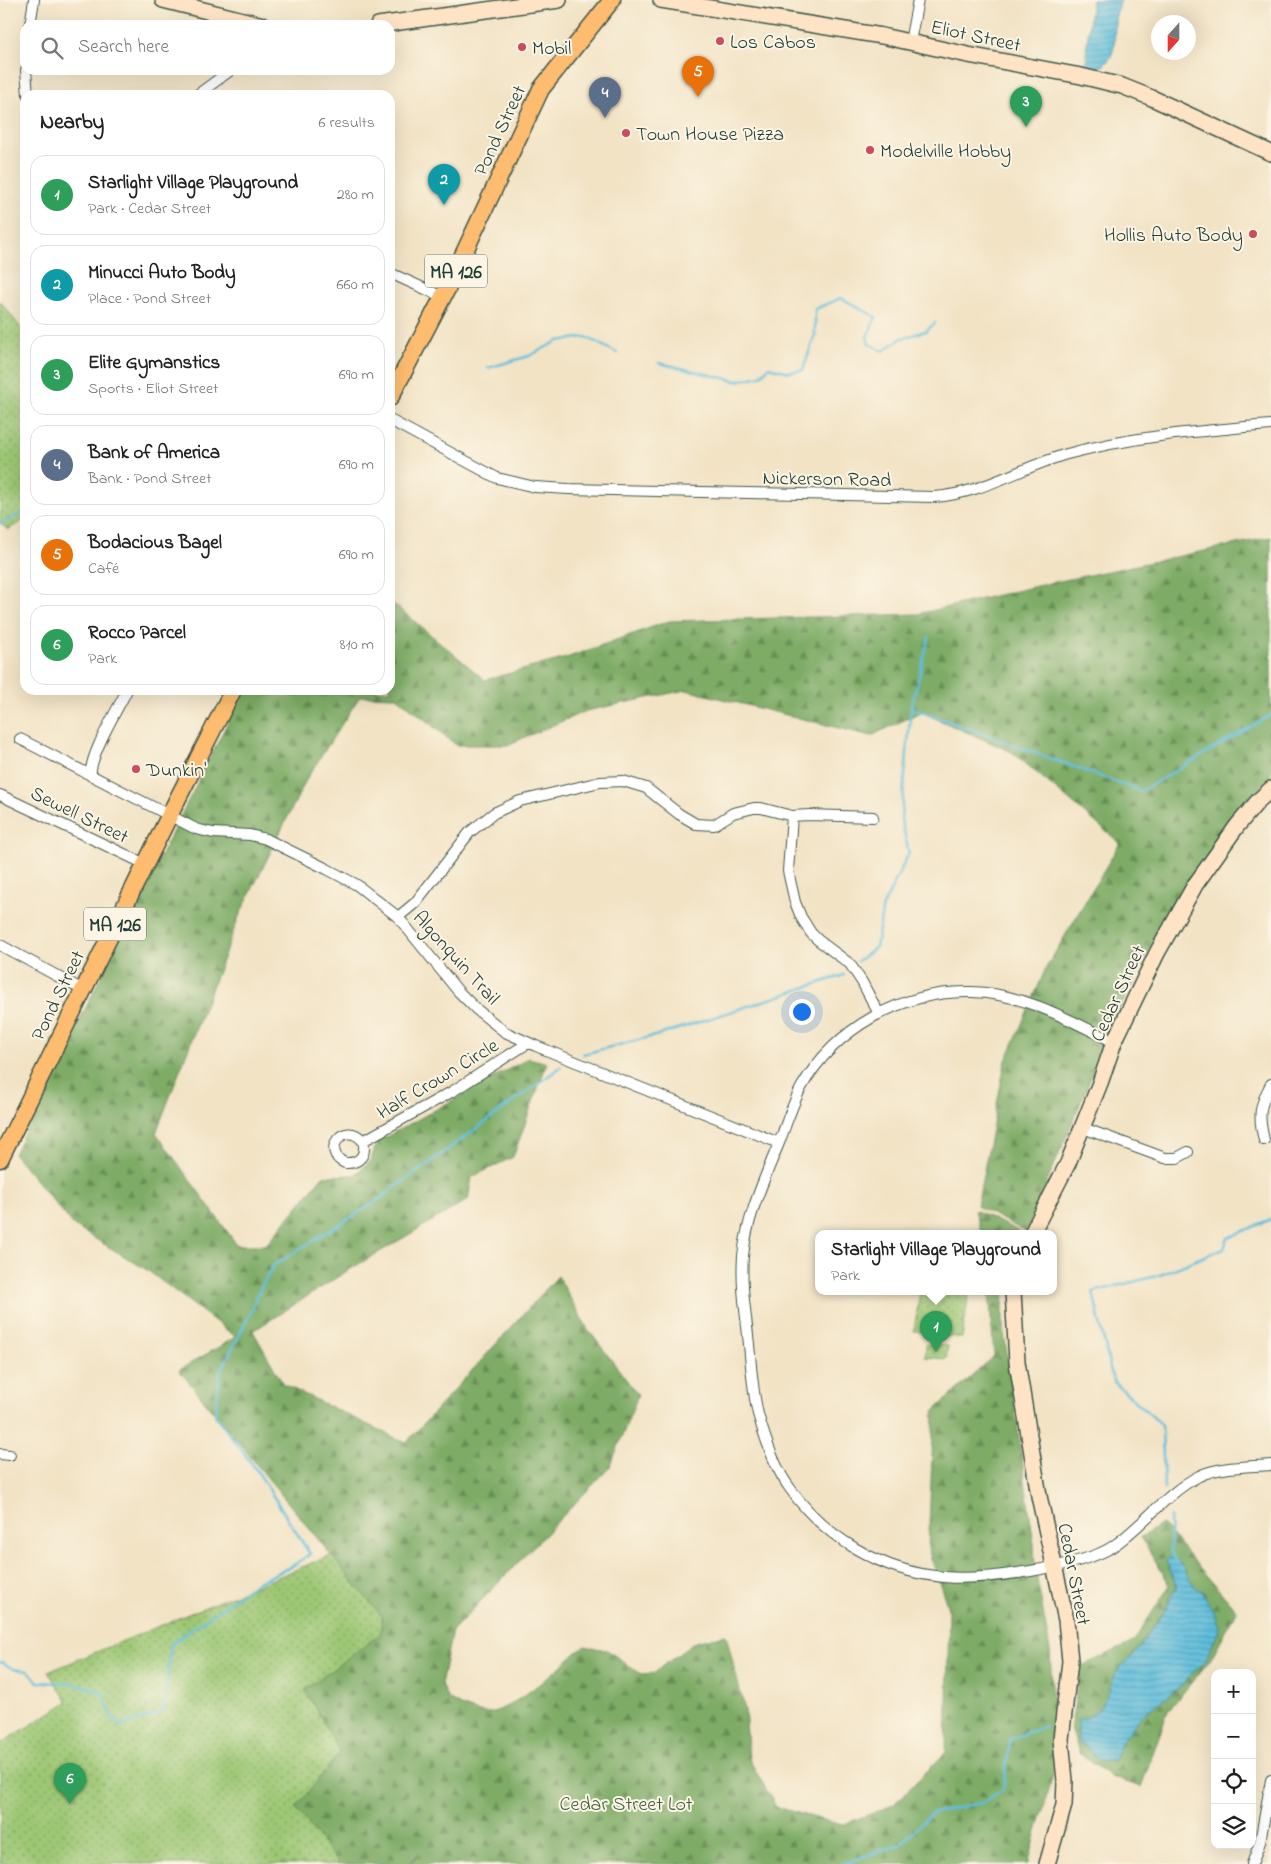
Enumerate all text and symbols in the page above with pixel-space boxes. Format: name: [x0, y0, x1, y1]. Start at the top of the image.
street label: Eliot Street: [928, 14, 1024, 61]
north arrow: [1151, 15, 1196, 60]
search box: [20, 20, 395, 75]
place label: Los Cabos: [730, 29, 816, 58]
icon: search: [38, 34, 66, 62]
text: Search here: [78, 34, 169, 61]
place label: Mobil: [532, 35, 571, 64]
marker: Los Cabos: [714, 35, 726, 47]
marker: Mobil: [516, 41, 528, 53]
pin: 5: [682, 56, 714, 97]
pin: 4: [589, 77, 621, 118]
street label: Pond Street: [468, 81, 535, 181]
pin: 3: [1010, 86, 1042, 127]
text: Nearby: [40, 108, 104, 138]
text: 6 results: [318, 111, 375, 135]
place label: Town House Pizza: [636, 121, 784, 150]
marker: Town House Pizza: [620, 127, 632, 139]
place label: Modelville Hobby: [880, 138, 1011, 167]
marker: Modelville Hobby: [864, 144, 876, 156]
pin: 2: [428, 164, 460, 205]
text: Starlight Village Playground: [88, 170, 298, 197]
text: 1: [54, 183, 60, 207]
text: 280 m: [337, 183, 374, 207]
text: Park · Cedar Street: [88, 197, 211, 221]
place label: Hollis Auto Body: [1104, 222, 1243, 251]
marker: Hollis Auto Body: [1247, 228, 1259, 240]
road number: MA 126: [425, 255, 487, 288]
text: Minucci Auto Body: [88, 260, 236, 287]
text: 2: [53, 273, 61, 297]
text: 660 m: [337, 273, 374, 297]
text: Place · Pond Street: [88, 287, 211, 311]
text: Elite Gymanstics: [88, 350, 220, 377]
text: 3: [54, 363, 60, 387]
text: 690 m: [339, 363, 374, 387]
text: Sports · Eliot Street: [88, 377, 218, 401]
text: Bank of America: [88, 440, 220, 467]
text: 4: [54, 453, 60, 477]
text: 690 m: [339, 453, 374, 477]
street label: Nickerson Road: [762, 465, 892, 496]
text: Bank · Pond Street: [88, 467, 212, 491]
text: Bodacious Bagel: [88, 530, 222, 557]
text: 5: [52, 543, 62, 567]
text: 690 m: [339, 543, 374, 567]
text: Café: [88, 557, 119, 581]
text: Rocco Parcel: [88, 620, 186, 647]
text: 6: [53, 633, 61, 657]
text: 810 m: [340, 633, 374, 657]
text: Park: [88, 647, 117, 671]
place label: Dunkin': [145, 757, 206, 786]
marker: Dunkin': [130, 763, 142, 775]
street label: Sewell Street: [25, 780, 133, 853]
street label: Algonquin Trail: [404, 905, 506, 1013]
road number: MA 126: [84, 908, 146, 941]
street label: Cedar Street: [1084, 941, 1154, 1047]
street label: Pond Street: [25, 946, 94, 1046]
your location: [789, 999, 815, 1025]
street label: Half Crown Circle: [372, 1032, 505, 1128]
popup: [815, 1230, 1057, 1295]
text: Starlight Village Playground: [831, 1237, 1041, 1264]
text: Park: [831, 1264, 860, 1288]
pin: 1: [920, 1311, 952, 1352]
street label: Cedar Street: [1048, 1521, 1097, 1628]
map controls: [1211, 1669, 1256, 1849]
button: +: [1211, 1669, 1256, 1714]
button: −: [1211, 1714, 1256, 1759]
button: locate: [1211, 1759, 1256, 1804]
pin: 6: [54, 1763, 86, 1804]
park label: Cedar Street Lot: [559, 1791, 693, 1820]
button: layers: [1211, 1804, 1256, 1849]

